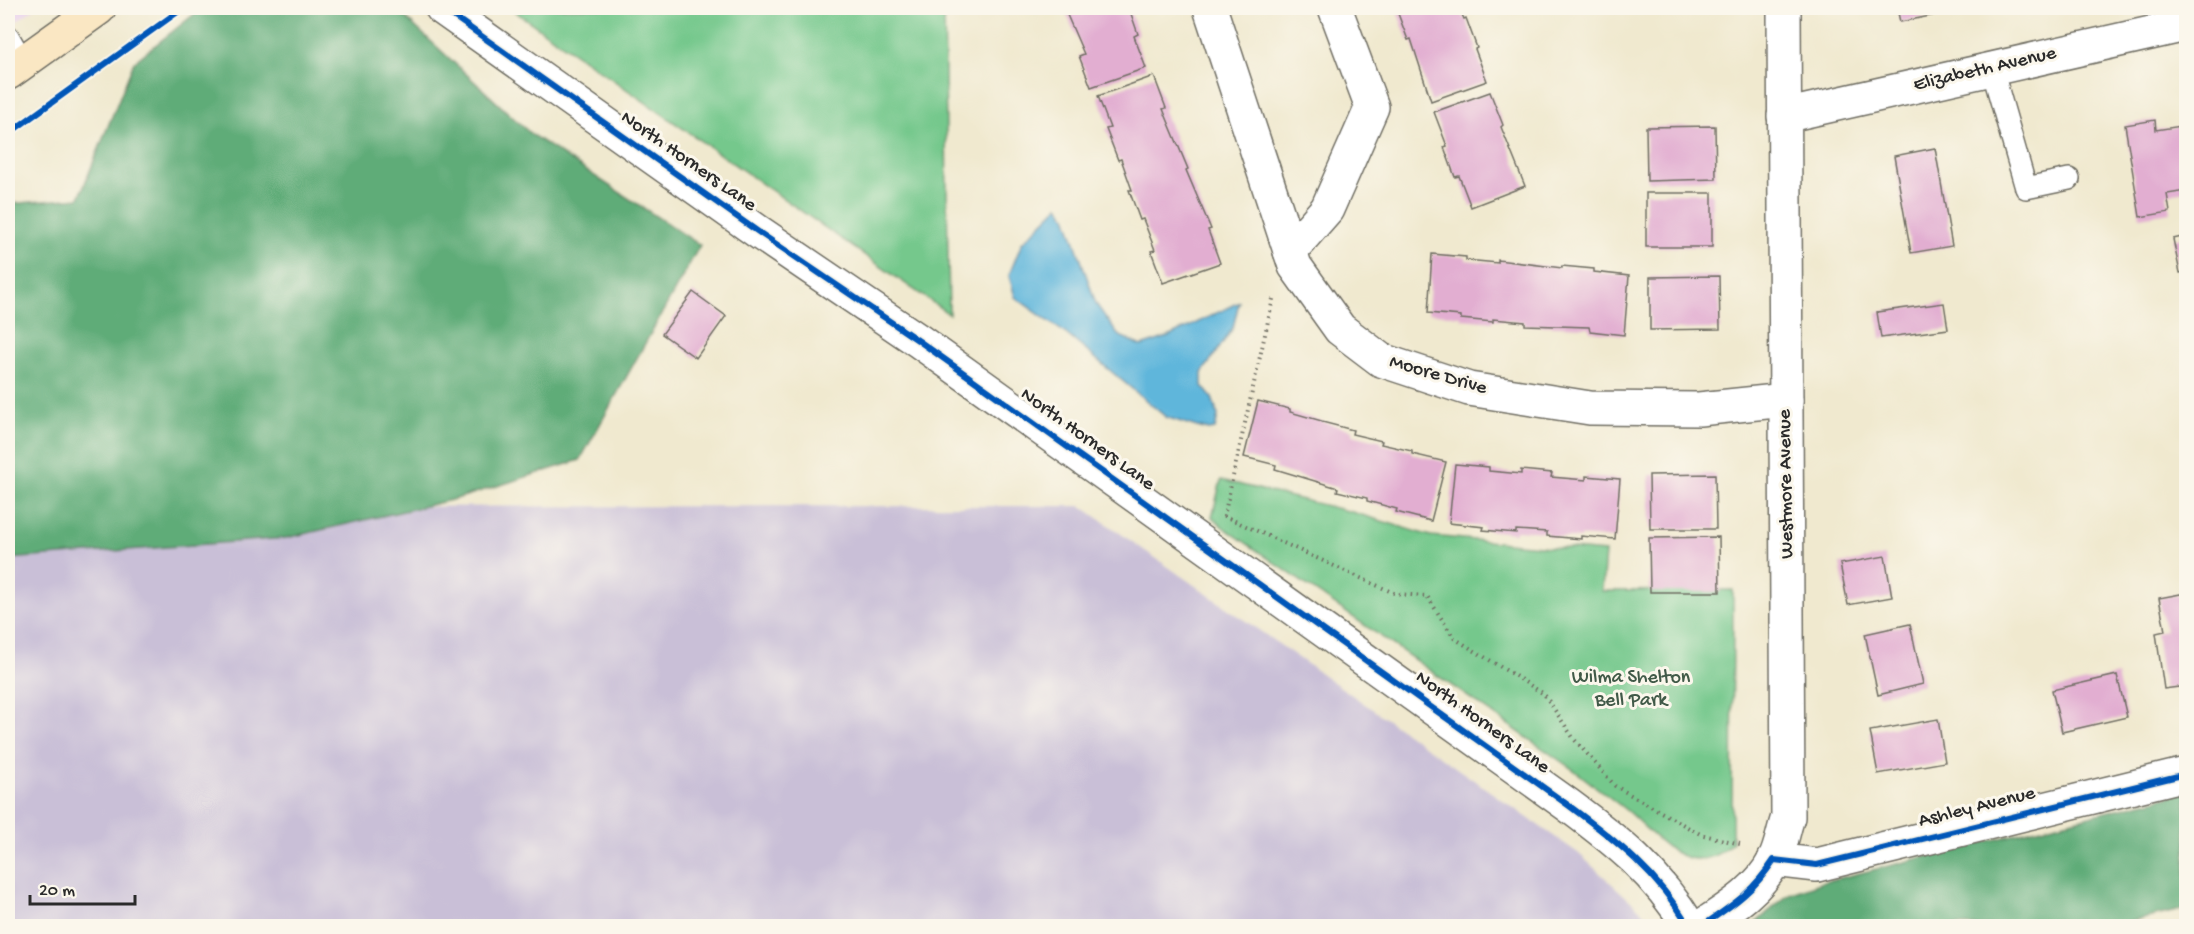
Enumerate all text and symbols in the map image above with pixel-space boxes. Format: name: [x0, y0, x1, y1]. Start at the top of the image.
street label: Elizabeth Avenue: [1911, 42, 2059, 98]
street label: North Horners Lane: [616, 107, 761, 218]
street label: Moore Drive: [1387, 351, 1490, 401]
street label: North Horners Lane: [1015, 384, 1159, 497]
street label: Westmore Avenue: [1774, 408, 1800, 559]
street label: North Horners Lane: [1410, 667, 1554, 780]
park label: Wilma Shelton Bell Park: [1572, 667, 1691, 713]
street label: Ashley Avenue: [1916, 782, 2038, 834]
scale bar: [30, 868, 135, 906]
text: 20 m: [39, 881, 75, 902]

